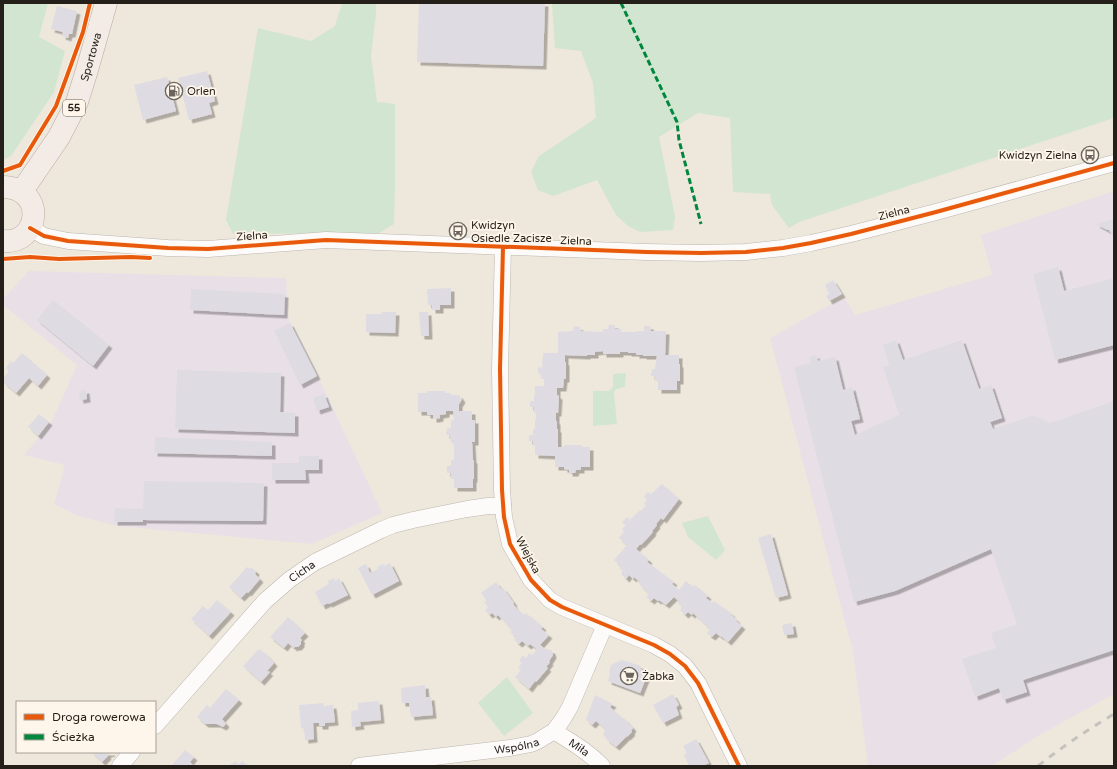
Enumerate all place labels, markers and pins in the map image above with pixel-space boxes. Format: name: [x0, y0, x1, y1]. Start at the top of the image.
fuel station icon: Orlen: [164, 81, 184, 101]
place label: Orlen: [187, 85, 216, 98]
bus stop icon: Kwidzyn Zielna: [1080, 145, 1100, 165]
place label: Kwidzyn Zielna: [999, 149, 1077, 162]
place label: Kwidzyn Osiedle Zacisze: [471, 219, 552, 245]
bus stop icon: Kwidzyn Osiedle Zacisze: [448, 221, 468, 241]
supermarket icon: Żabka: [619, 666, 639, 686]
place label: Żabka: [642, 670, 674, 683]

